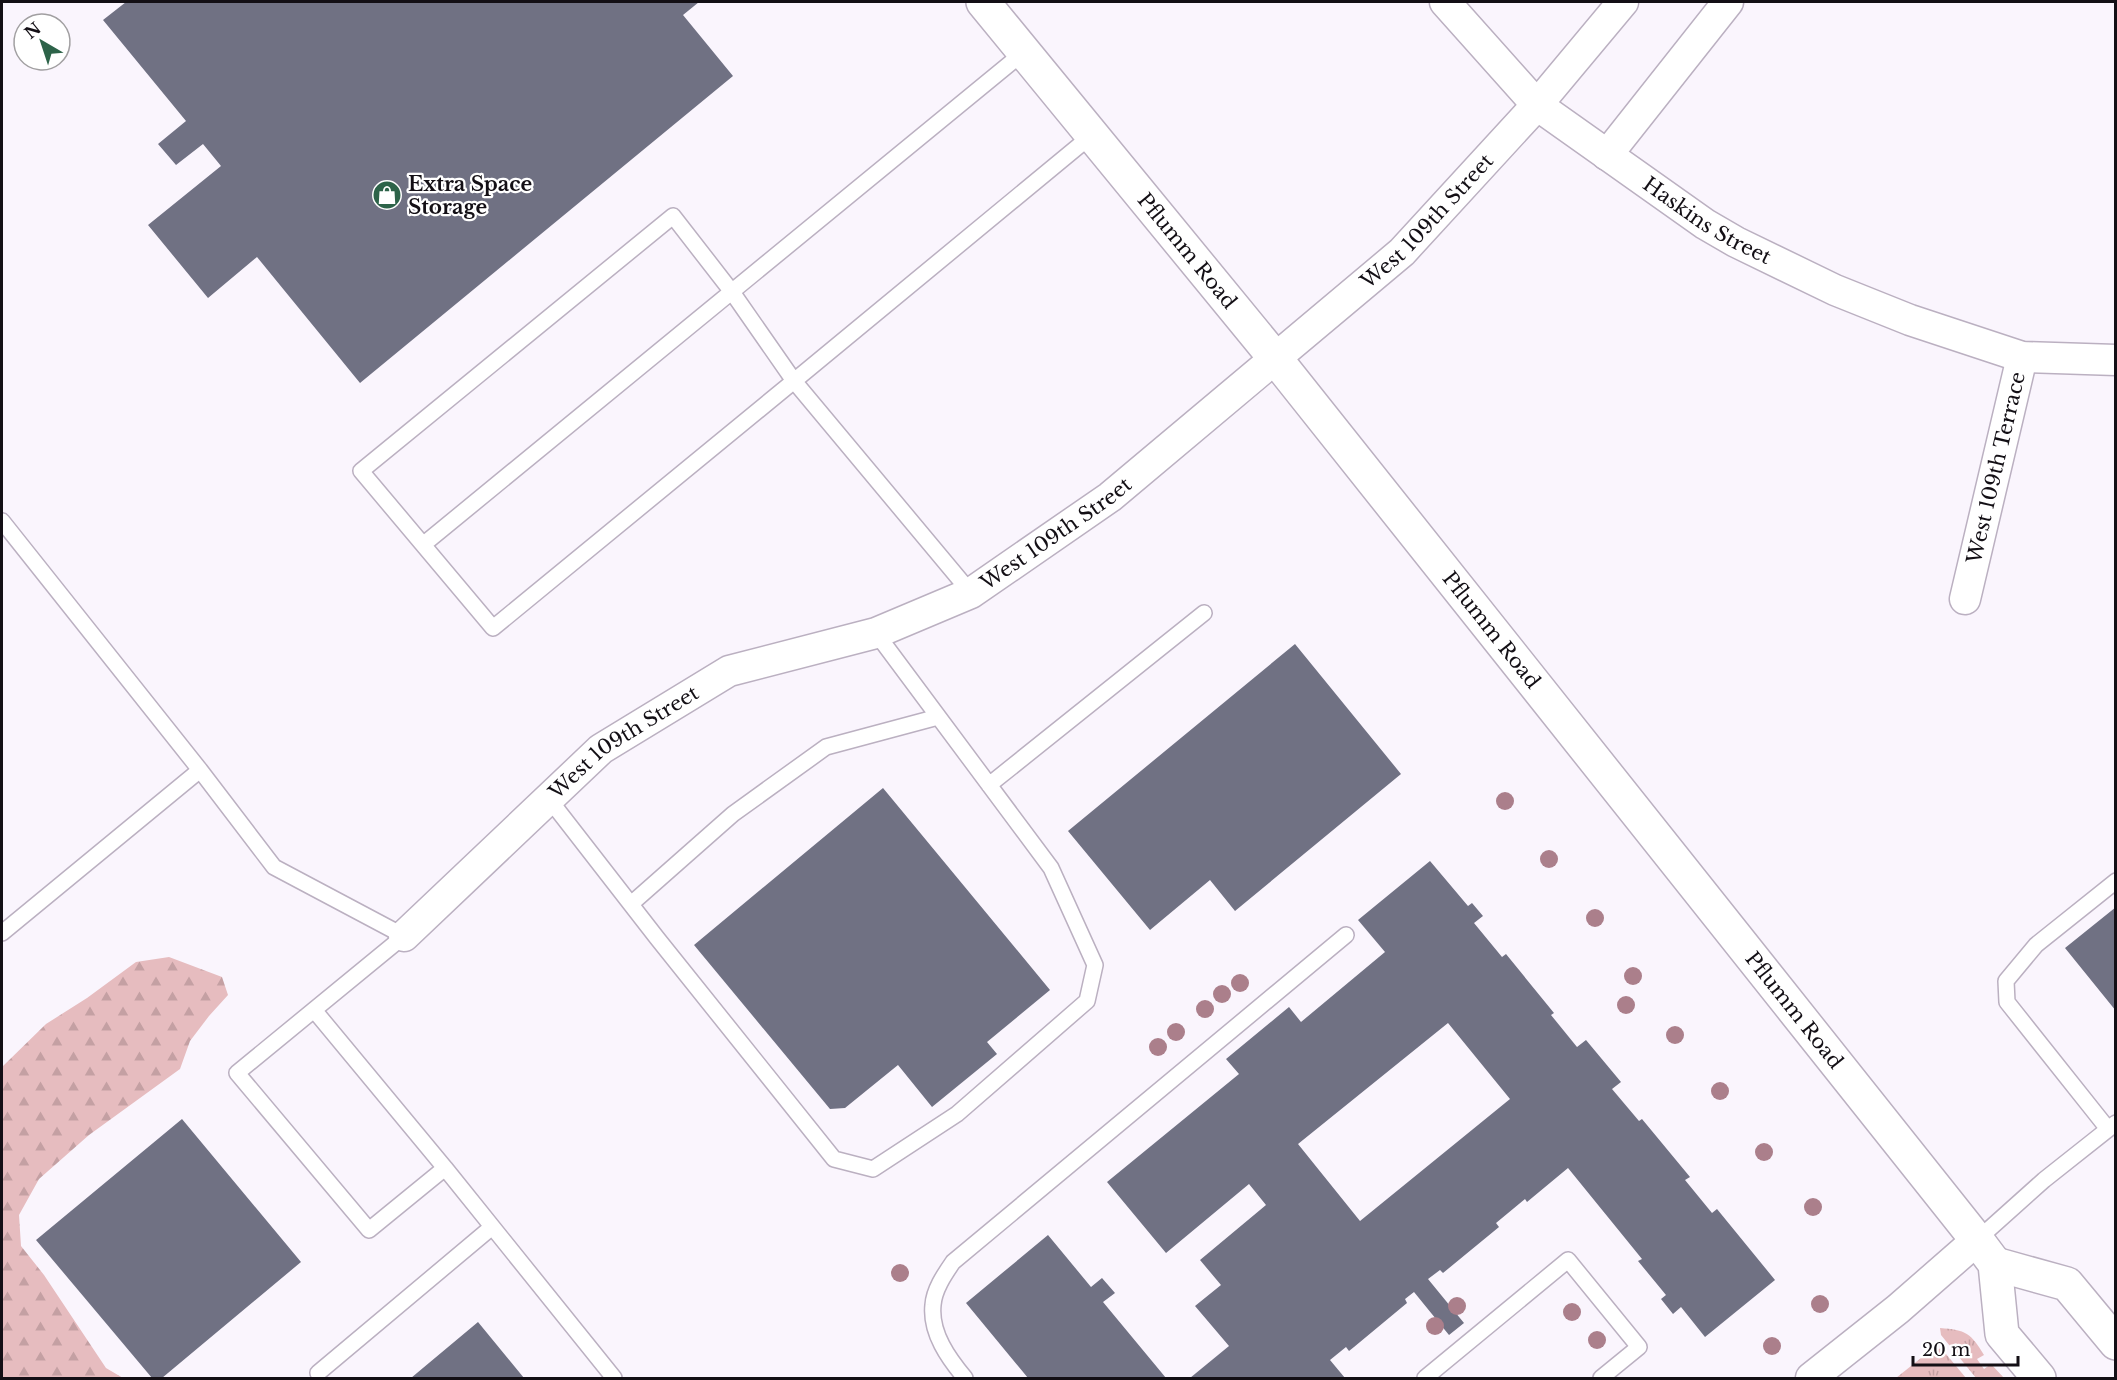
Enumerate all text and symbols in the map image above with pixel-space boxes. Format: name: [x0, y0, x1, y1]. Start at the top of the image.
north arrow: [12, 12, 72, 72]
text: N: [20, 18, 45, 43]
street label: West 109th Street: [1355, 148, 1498, 294]
place label: Extra Space Storage: [408, 172, 532, 219]
street label: Haskins Street: [1638, 172, 1775, 269]
shop icon: Extra Space Storage: [371, 179, 403, 211]
street label: Pflumm Road: [1133, 188, 1242, 314]
street label: West 109th Terrace: [1962, 369, 2030, 567]
street label: West 109th Street: [975, 472, 1137, 596]
street label: Pflumm Road: [1438, 567, 1545, 693]
street label: West 109th Street: [543, 680, 703, 805]
street label: Pflumm Road: [1740, 947, 1848, 1073]
scale bar: [1913, 1329, 2018, 1367]
text: 20 m: [1922, 1339, 1970, 1361]

